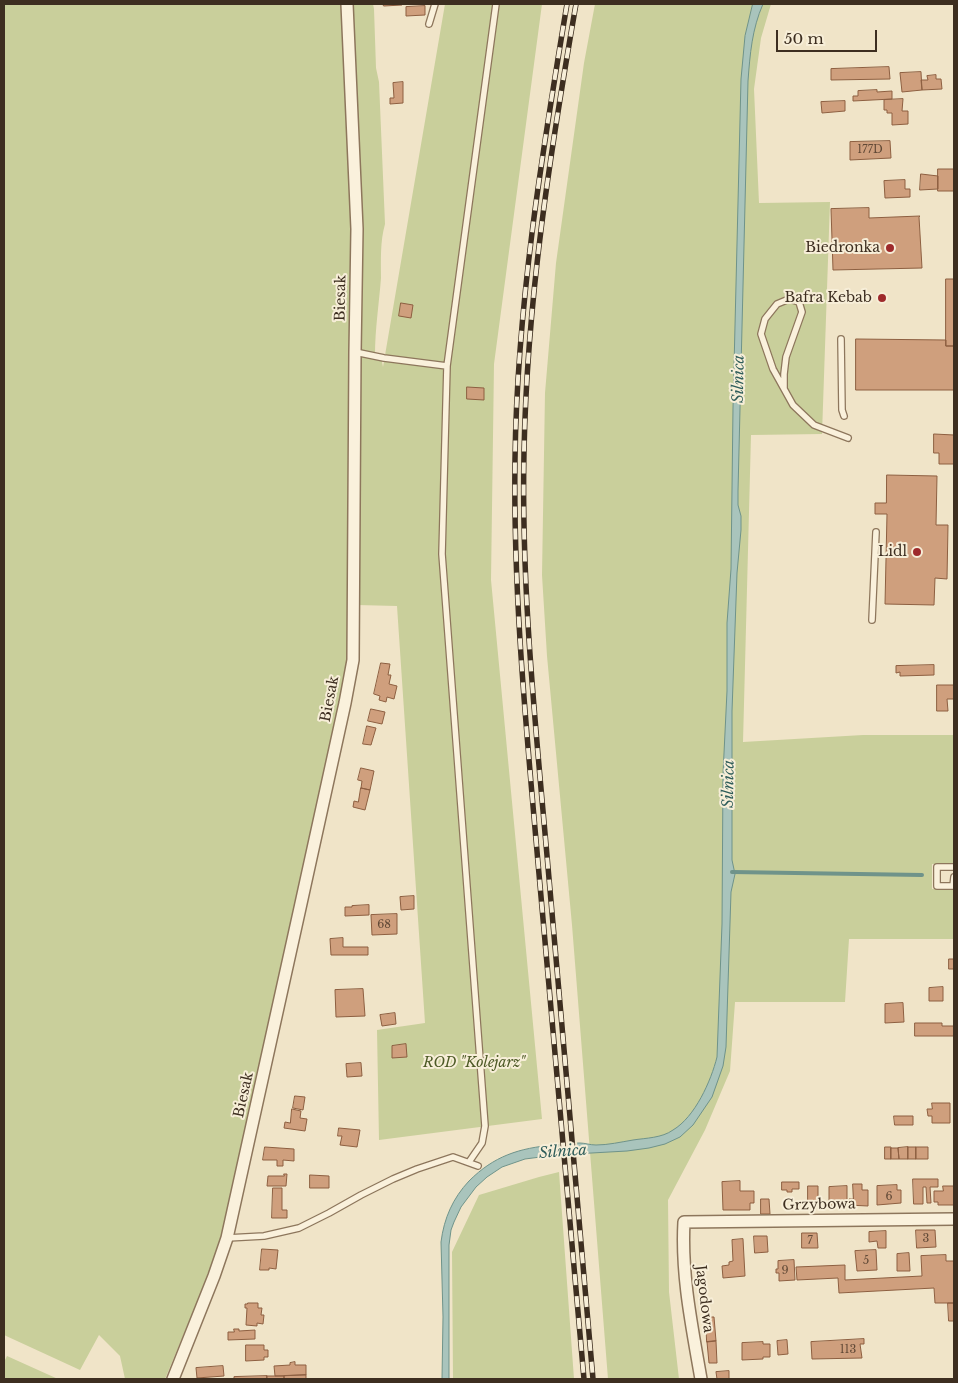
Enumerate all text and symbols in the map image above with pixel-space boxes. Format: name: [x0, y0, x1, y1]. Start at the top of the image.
scale bar: [778, 20, 879, 52]
text: 50 m: [784, 29, 824, 48]
house number: 177D: [857, 143, 883, 157]
place label: Biedronka: [805, 240, 880, 256]
marker: Biedronka: [884, 242, 896, 254]
street label: Biesak: [332, 275, 350, 321]
place label: Bafra Kebab: [785, 290, 872, 306]
marker: Bafra Kebab: [876, 292, 888, 304]
water label: Silnica: [730, 355, 748, 403]
place label: Lidl: [878, 544, 907, 560]
marker: Lidl: [911, 546, 923, 558]
street label: Biesak: [317, 675, 343, 723]
water label: Silnica: [720, 760, 738, 808]
house number: 68: [377, 918, 391, 932]
park label: ROD "Kolejarz": [423, 1055, 525, 1071]
street label: Biesak: [231, 1071, 257, 1119]
water label: Silnica: [538, 1141, 588, 1163]
house number: 6: [885, 1190, 893, 1204]
street label: Grzybowa: [782, 1196, 856, 1214]
house number: 3: [923, 1232, 929, 1246]
house number: 7: [807, 1234, 813, 1248]
house number: 5: [863, 1254, 869, 1268]
street label: Jagodowa: [692, 1264, 716, 1334]
house number: 9: [781, 1264, 789, 1278]
house number: 113: [840, 1343, 856, 1357]

